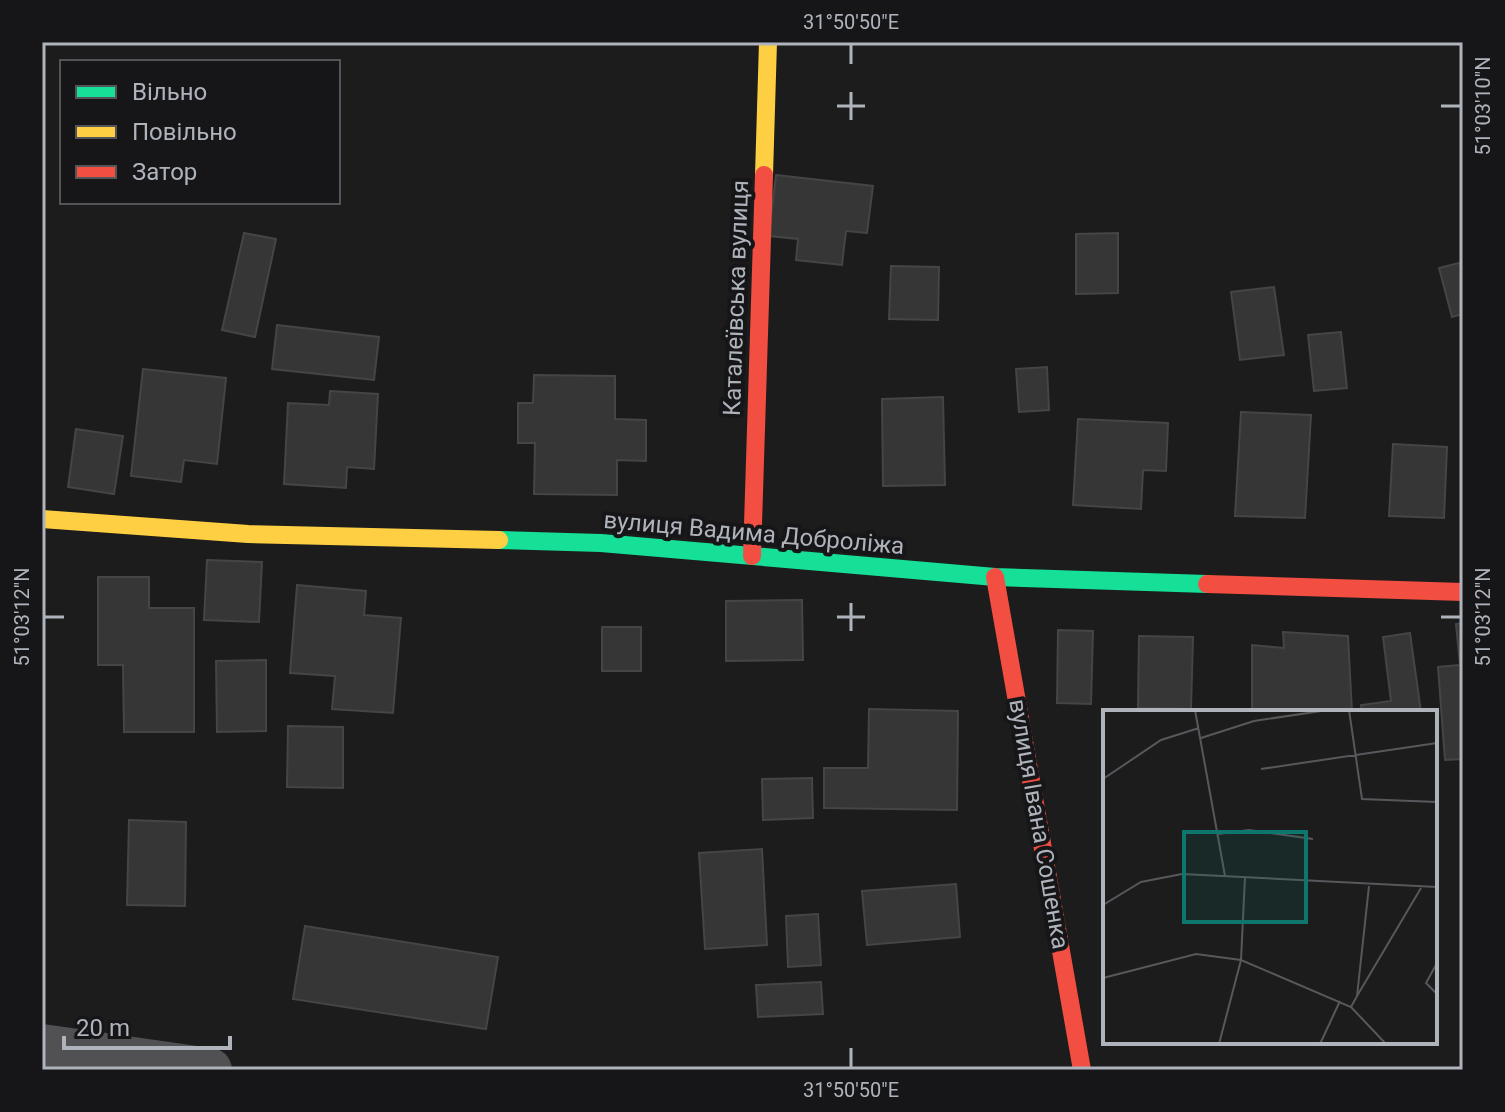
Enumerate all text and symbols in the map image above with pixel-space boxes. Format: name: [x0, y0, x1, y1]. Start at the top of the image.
text: 31°50'50"E: [803, 10, 899, 34]
text: 51°03'10"N: [1471, 56, 1495, 156]
legend: [60, 60, 340, 204]
text: Вільно: [132, 78, 207, 106]
text: Повільно: [132, 118, 237, 146]
text: Затор: [132, 158, 197, 186]
street label: Каталеївська вулиця: [718, 179, 754, 417]
street label: вулиця Вадима Доброліжа: [602, 506, 906, 560]
text: 51°03'12"N: [10, 567, 34, 667]
text: 51°03'12"N: [1471, 567, 1495, 667]
street label: вулиця Івана Сошенка: [1003, 697, 1075, 951]
inset map: [1103, 710, 1437, 1044]
scale bar: [64, 1000, 230, 1050]
text: 20 m: [76, 1014, 130, 1042]
text: 31°50'50"E: [803, 1078, 899, 1102]

